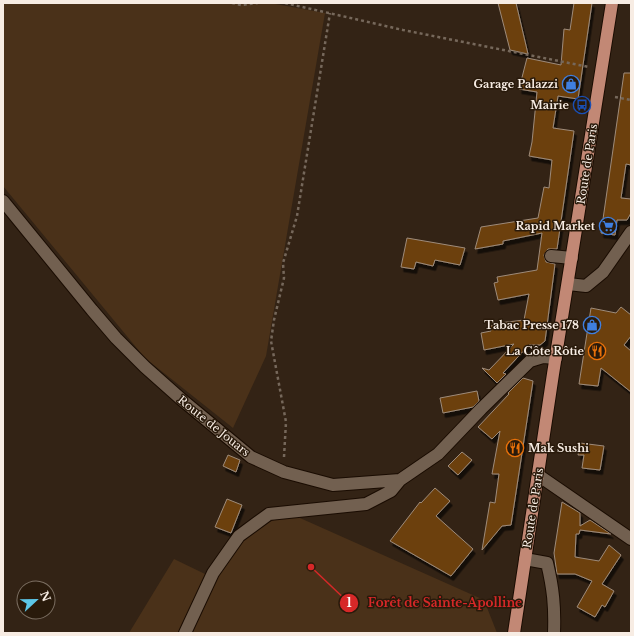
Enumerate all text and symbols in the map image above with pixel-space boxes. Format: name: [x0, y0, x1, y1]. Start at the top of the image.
shop icon: Garage Palazzi: [561, 74, 581, 94]
place label: Garage Palazzi: [473, 77, 558, 91]
bus stop icon: Mairie: [572, 95, 592, 115]
place label: Mairie: [530, 98, 570, 112]
street label: Route de Paris: [574, 123, 600, 205]
supermarket icon: Rapid Market: [598, 216, 618, 236]
place label: Rapid Market: [515, 219, 596, 233]
shop icon: Tabac Presse 178: [582, 315, 602, 335]
place label: Tabac Presse 178: [484, 318, 579, 332]
restaurant icon: La Côte Rôtie: [587, 341, 607, 361]
place label: La Côte Rôtie: [506, 344, 585, 358]
street label: Route de Jouars: [175, 393, 253, 459]
restaurant icon: Mak Sushi: [505, 438, 525, 458]
place label: Mak Sushi: [528, 441, 589, 455]
street label: Route de Paris: [520, 467, 546, 549]
north arrow: [16, 580, 56, 620]
text: N: [37, 589, 54, 604]
callout: Forêt de Sainte-Apolline: [339, 591, 530, 615]
text: 1: [346, 595, 352, 610]
text: Forêt de Sainte-Apolline: [368, 595, 522, 610]

